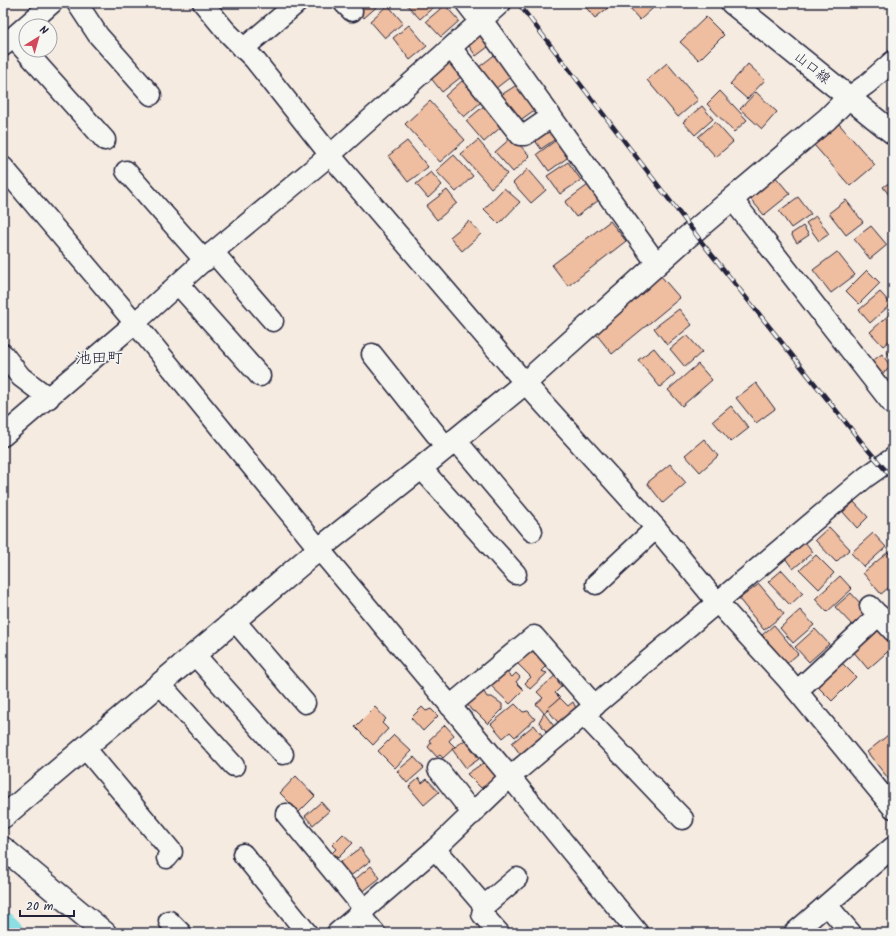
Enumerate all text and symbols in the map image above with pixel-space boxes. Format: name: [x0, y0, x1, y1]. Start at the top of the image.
north arrow: [18, 18, 58, 58]
text: N: [35, 22, 52, 40]
street label: 山口線: [789, 46, 835, 90]
district label: 池田町: [75, 346, 123, 371]
scale bar: [20, 892, 74, 918]
text: 20 m: [26, 897, 54, 916]

